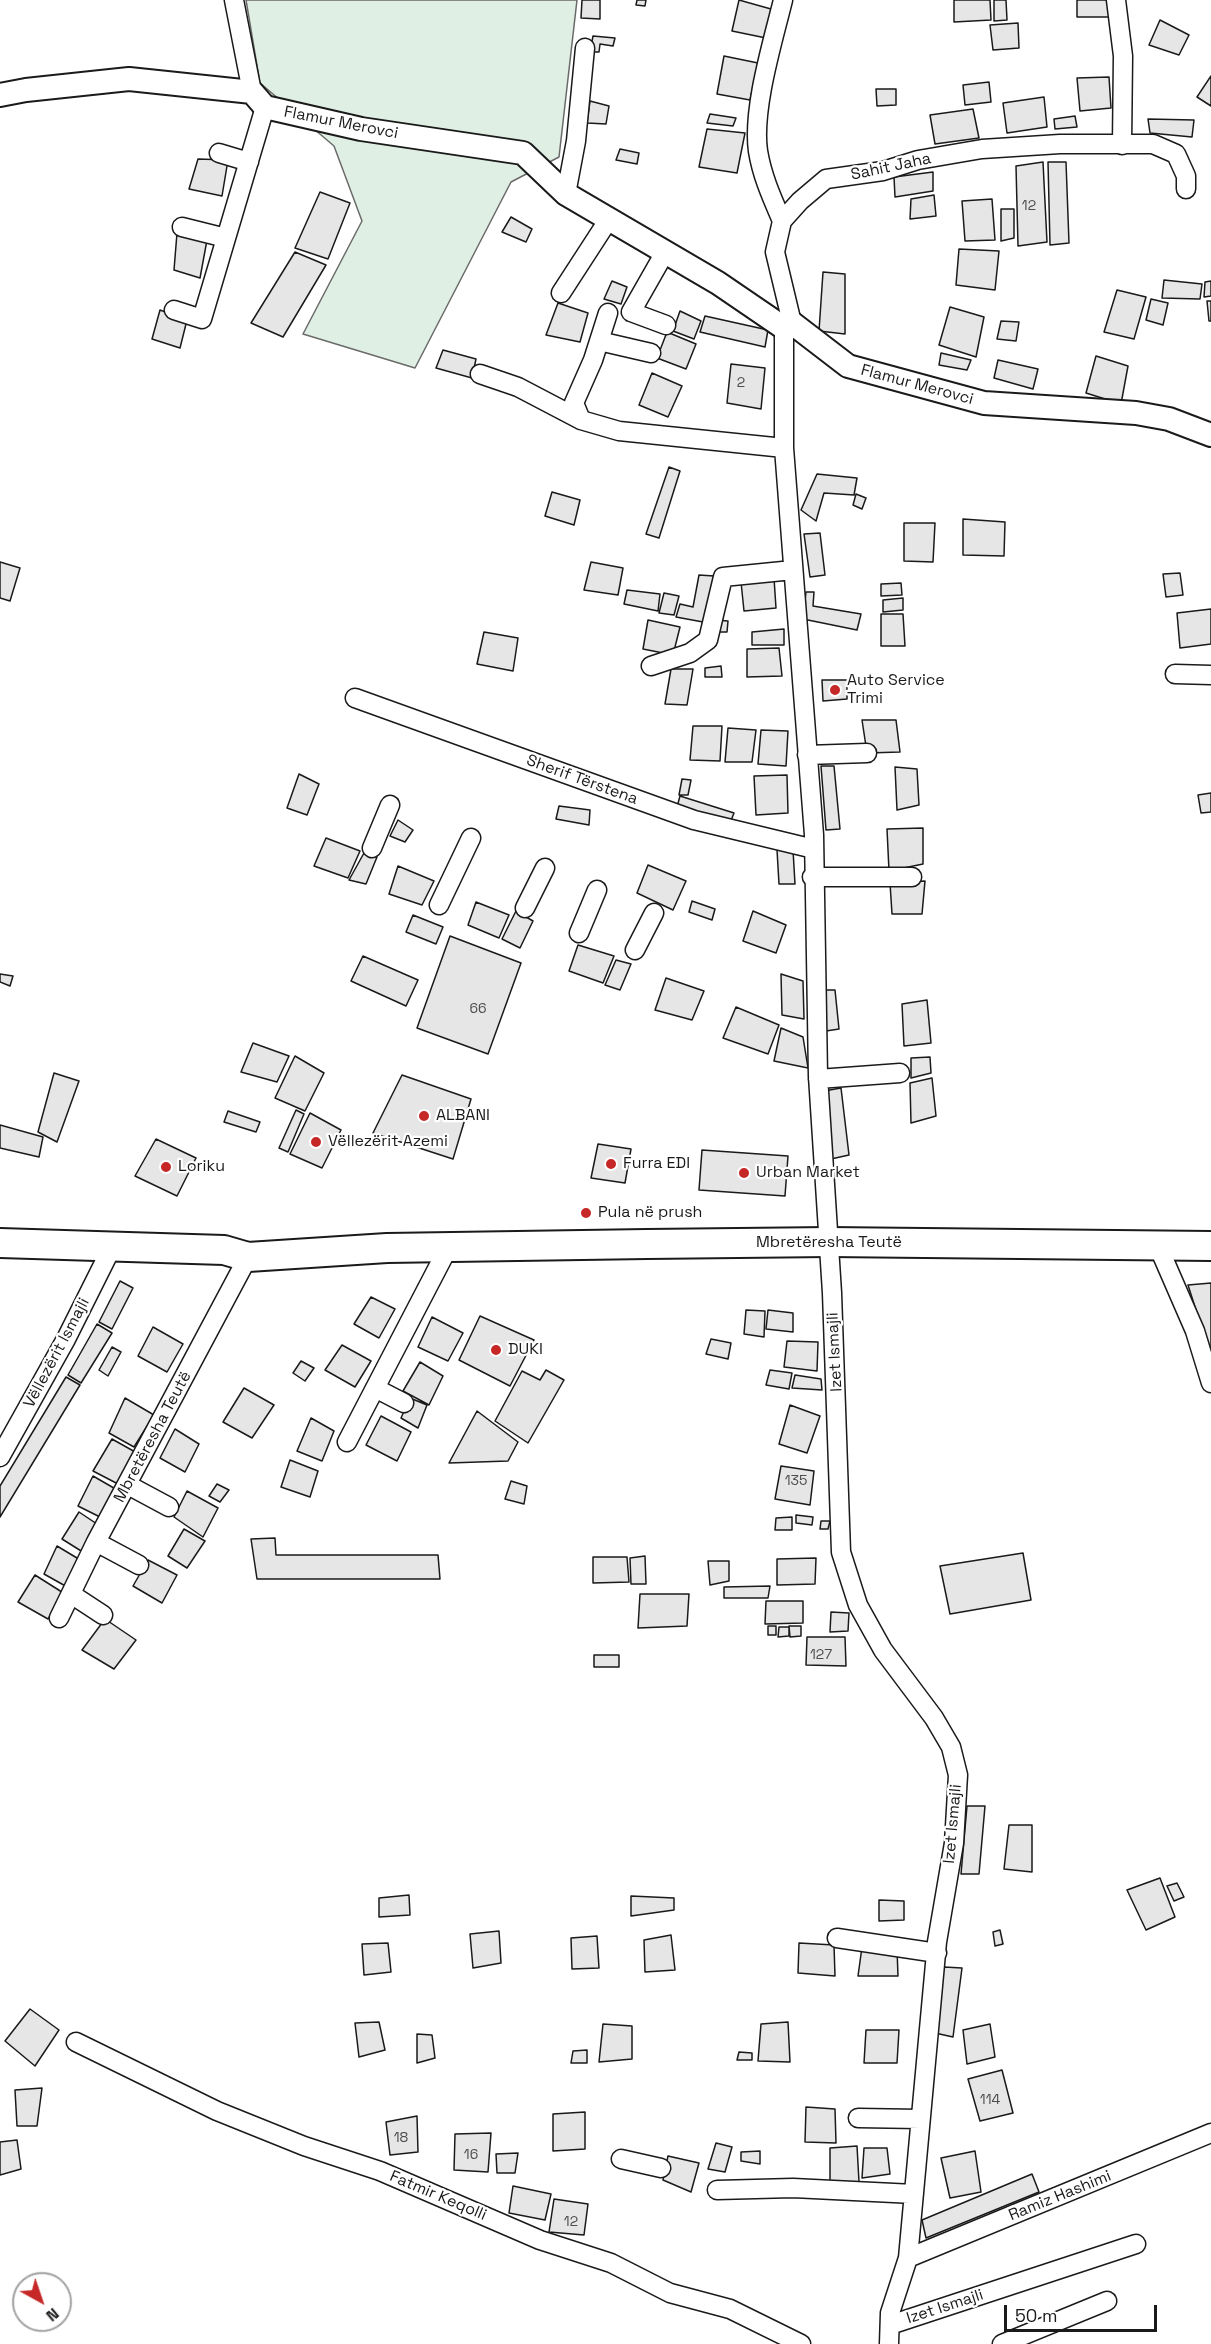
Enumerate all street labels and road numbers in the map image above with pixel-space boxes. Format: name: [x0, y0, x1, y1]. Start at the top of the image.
street label: Flamur Merovci: [282, 103, 400, 143]
street label: Sahit Jaha: [849, 149, 933, 185]
street label: Flamur Merovci: [859, 361, 975, 409]
street label: Sherif Tërstena: [524, 751, 640, 809]
street label: Mbretëresha Teutë: [756, 1233, 902, 1253]
street label: Vëllezërit Ismajli: [20, 1295, 94, 1411]
street label: Izet Ismajli: [823, 1312, 847, 1392]
street label: Mbretëresha Teutë: [110, 1368, 196, 1506]
street label: Izet Ismajli: [940, 1783, 966, 1865]
street label: Fatmir Keqolli: [387, 2167, 489, 2225]
street label: Ramiz Hashimi: [1006, 2167, 1114, 2225]
street label: Izet Ismajli: [904, 2286, 986, 2328]

